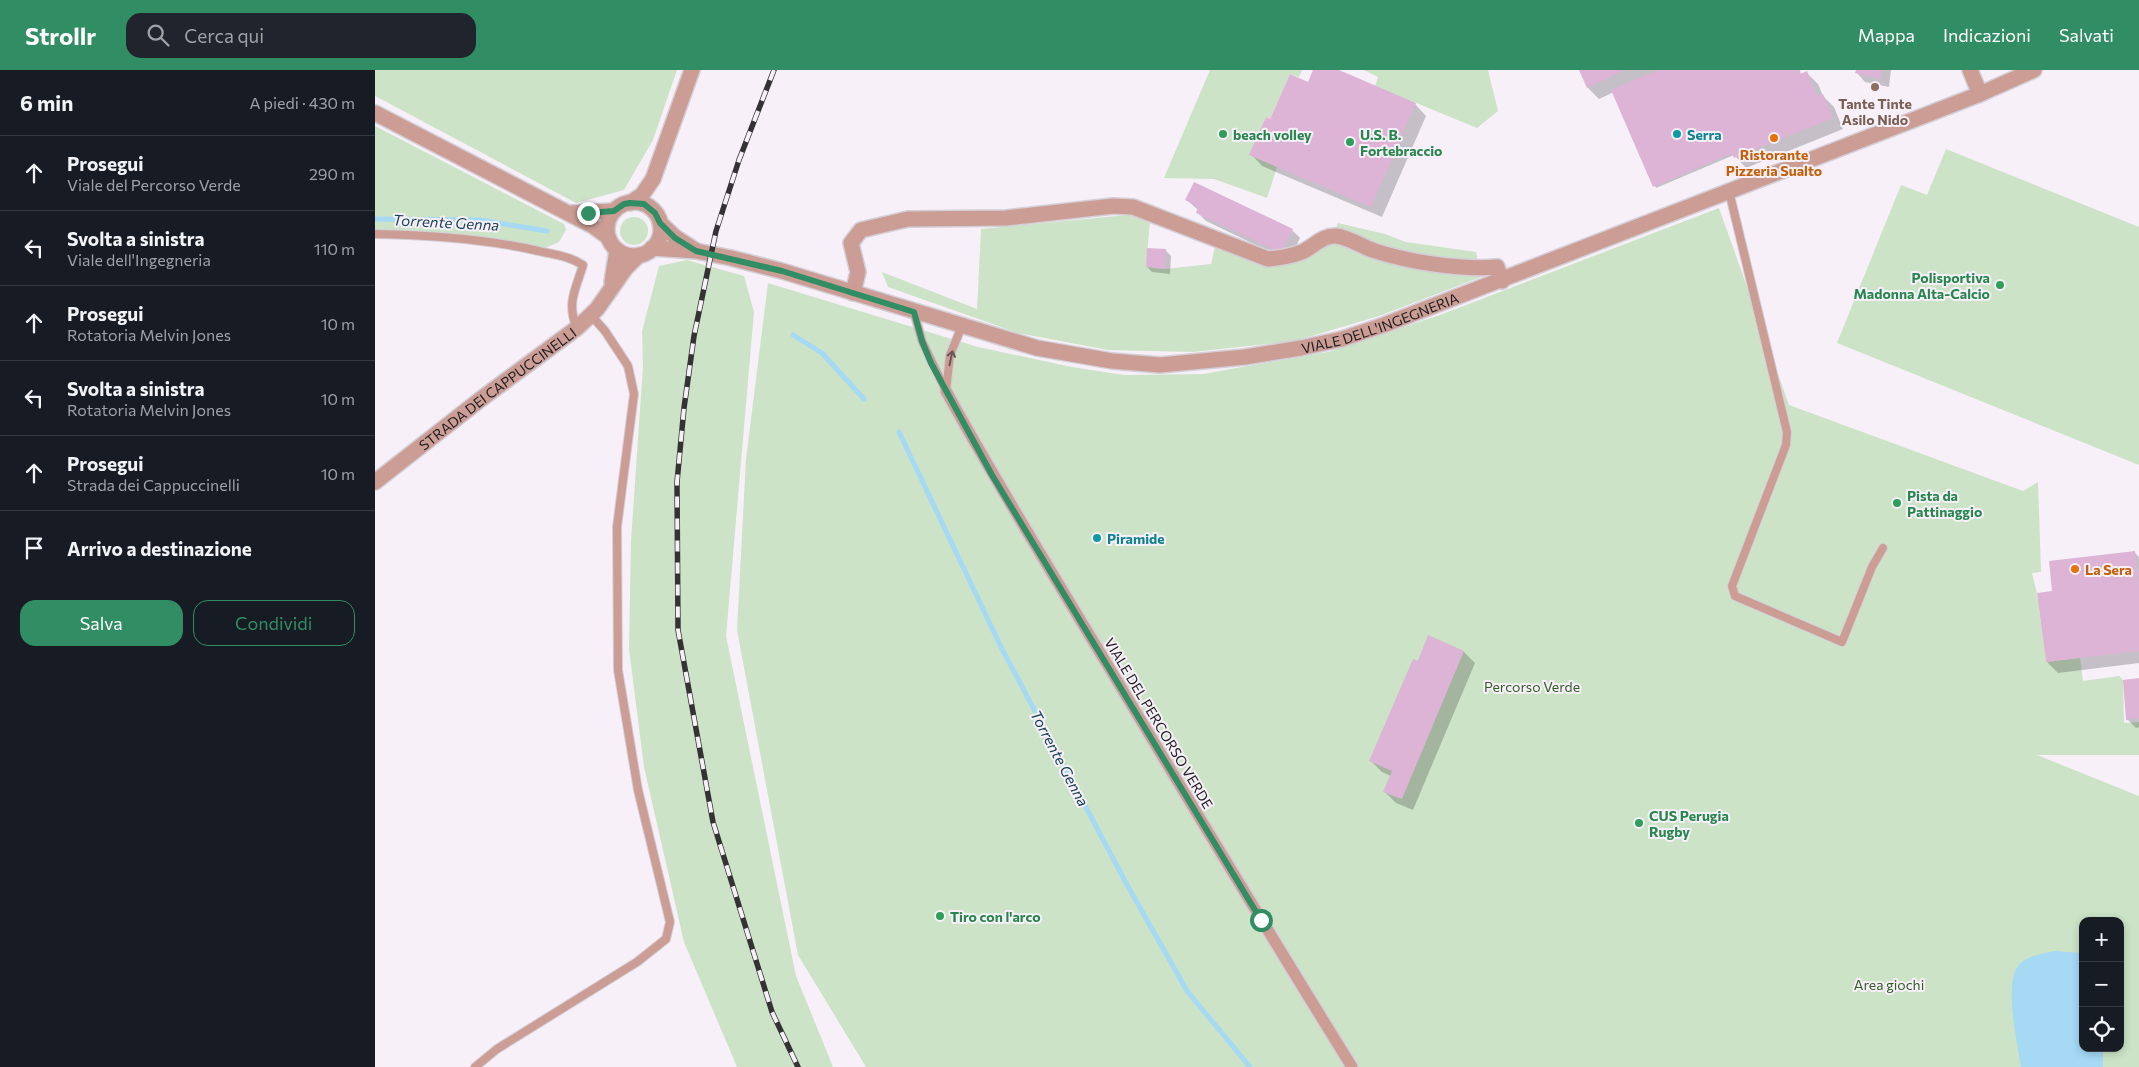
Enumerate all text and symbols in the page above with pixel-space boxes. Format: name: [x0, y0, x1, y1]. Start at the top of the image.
search box: [126, 13, 476, 58]
text: Strollr: [25, 21, 96, 50]
icon: search: [144, 21, 172, 49]
text: Cerca qui: [184, 24, 264, 47]
text: Mappa: [1858, 24, 1915, 46]
text: Indicazioni: [1943, 24, 2031, 46]
text: Salvati: [2059, 24, 2114, 46]
marker: Tante Tinte Asilo Nido: [1869, 81, 1881, 93]
text: 6 min: [20, 90, 73, 115]
text: A piedi · 430 m: [249, 93, 355, 112]
place label: Tante Tinte Asilo Nido: [1838, 95, 1912, 128]
place label: beach volley: [1233, 126, 1312, 143]
place label: U.S. B. Fortebraccio: [1360, 126, 1442, 159]
place label: Serra: [1687, 126, 1722, 143]
marker: beach volley: [1217, 128, 1229, 140]
marker: Serra: [1671, 128, 1683, 140]
marker: Ristorante Pizzeria Sualto: [1768, 132, 1780, 144]
marker: U.S. B. Fortebraccio: [1344, 136, 1356, 148]
place label: Ristorante Pizzeria Sualto: [1726, 146, 1822, 179]
text: Prosegui: [67, 152, 144, 175]
icon: ahead: [20, 159, 48, 187]
text: 290 m: [309, 164, 355, 183]
text: Viale del Percorso Verde: [67, 175, 241, 194]
route end: [577, 202, 600, 225]
water label: Torrente Genna: [392, 210, 500, 234]
text: Svolta a sinistra: [67, 227, 205, 250]
icon: left: [20, 234, 48, 262]
text: 110 m: [314, 239, 355, 258]
text: Viale dell'Ingegneria: [67, 250, 211, 269]
place label: Polisportiva Madonna Alta-Calcio: [1854, 269, 1990, 302]
marker: Polisportiva Madonna Alta-Calcio: [1994, 279, 2006, 291]
street label: VIALE DELL'INGEGNERIA: [1300, 288, 1461, 356]
text: Prosegui: [67, 302, 144, 325]
icon: ahead: [20, 309, 48, 337]
text: 10 m: [321, 314, 355, 333]
street label: STRADA DEI CAPPUCCINELLI: [415, 323, 579, 453]
text: Rotatoria Melvin Jones: [67, 325, 231, 344]
one-way arrow: [947, 350, 956, 366]
text: Svolta a sinistra: [67, 377, 205, 400]
icon: left: [20, 384, 48, 412]
text: 10 m: [321, 389, 355, 408]
text: Rotatoria Melvin Jones: [67, 400, 231, 419]
text: Prosegui: [67, 452, 144, 475]
icon: ahead: [20, 459, 48, 487]
text: 10 m: [321, 464, 355, 483]
text: Strada dei Cappuccinelli: [67, 475, 240, 494]
place label: Pista da Pattinaggio: [1907, 487, 1982, 520]
marker: Pista da Pattinaggio: [1891, 497, 1903, 509]
place label: Piramide: [1107, 530, 1165, 547]
marker: Piramide: [1091, 532, 1103, 544]
icon: arrive: [20, 534, 48, 562]
text: Arrivo a destinazione: [67, 537, 252, 560]
place label: La Sera: [2085, 561, 2132, 578]
marker: La Sera: [2069, 563, 2081, 575]
button: Salva: [20, 600, 183, 646]
button: Condividi: [193, 600, 355, 646]
street label: VIALE DEL PERCORSO VERDE: [1101, 634, 1217, 812]
park label: Percorso Verde: [1484, 678, 1580, 695]
water label: Torrente Genna: [1027, 707, 1093, 809]
place label: CUS Perugia Rugby: [1649, 807, 1729, 840]
marker: CUS Perugia Rugby: [1633, 817, 1645, 829]
place label: Tiro con l'arco: [950, 908, 1041, 925]
route start: [1250, 909, 1273, 932]
marker: Tiro con l'arco: [934, 910, 946, 922]
map controls: [2079, 917, 2124, 1052]
button: +: [2079, 917, 2124, 962]
button: −: [2079, 962, 2124, 1007]
park label: Area giochi: [1854, 976, 1924, 993]
button: locate: [2079, 1007, 2124, 1052]

